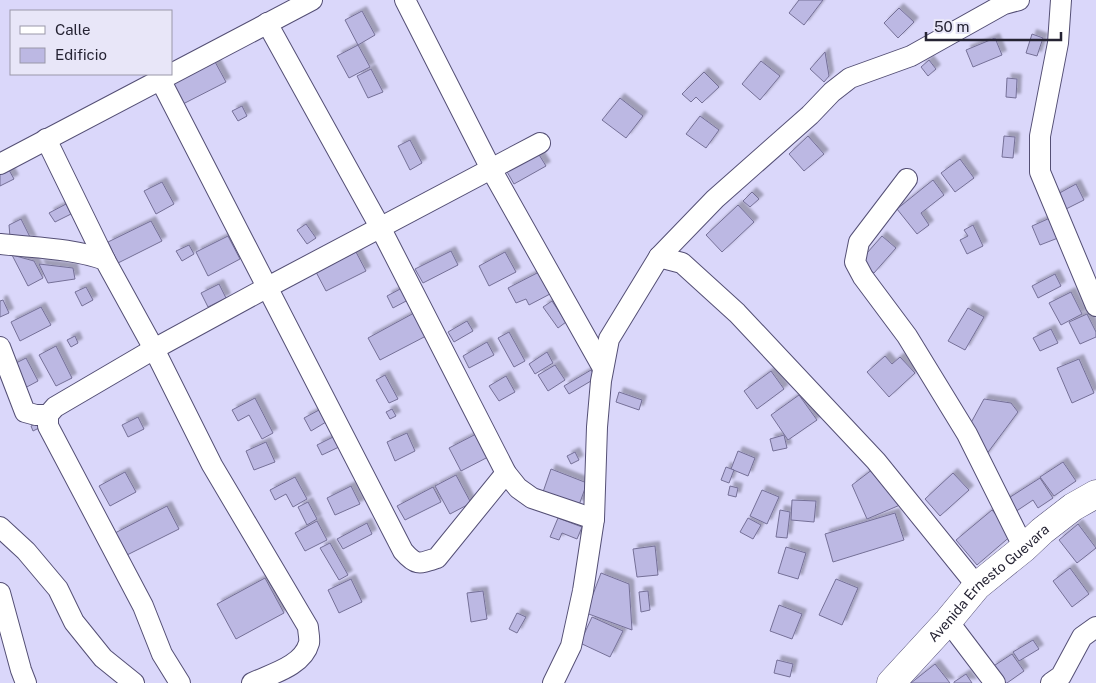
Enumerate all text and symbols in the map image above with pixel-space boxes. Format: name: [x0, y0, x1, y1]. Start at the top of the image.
legend: [10, 10, 172, 75]
scale bar: [926, 10, 1061, 42]
text: 50 m: [934, 18, 969, 35]
text: Calle: [55, 21, 91, 38]
text: Edificio: [55, 46, 107, 63]
street label: Avenida Ernesto Guevara: [925, 521, 1052, 645]

